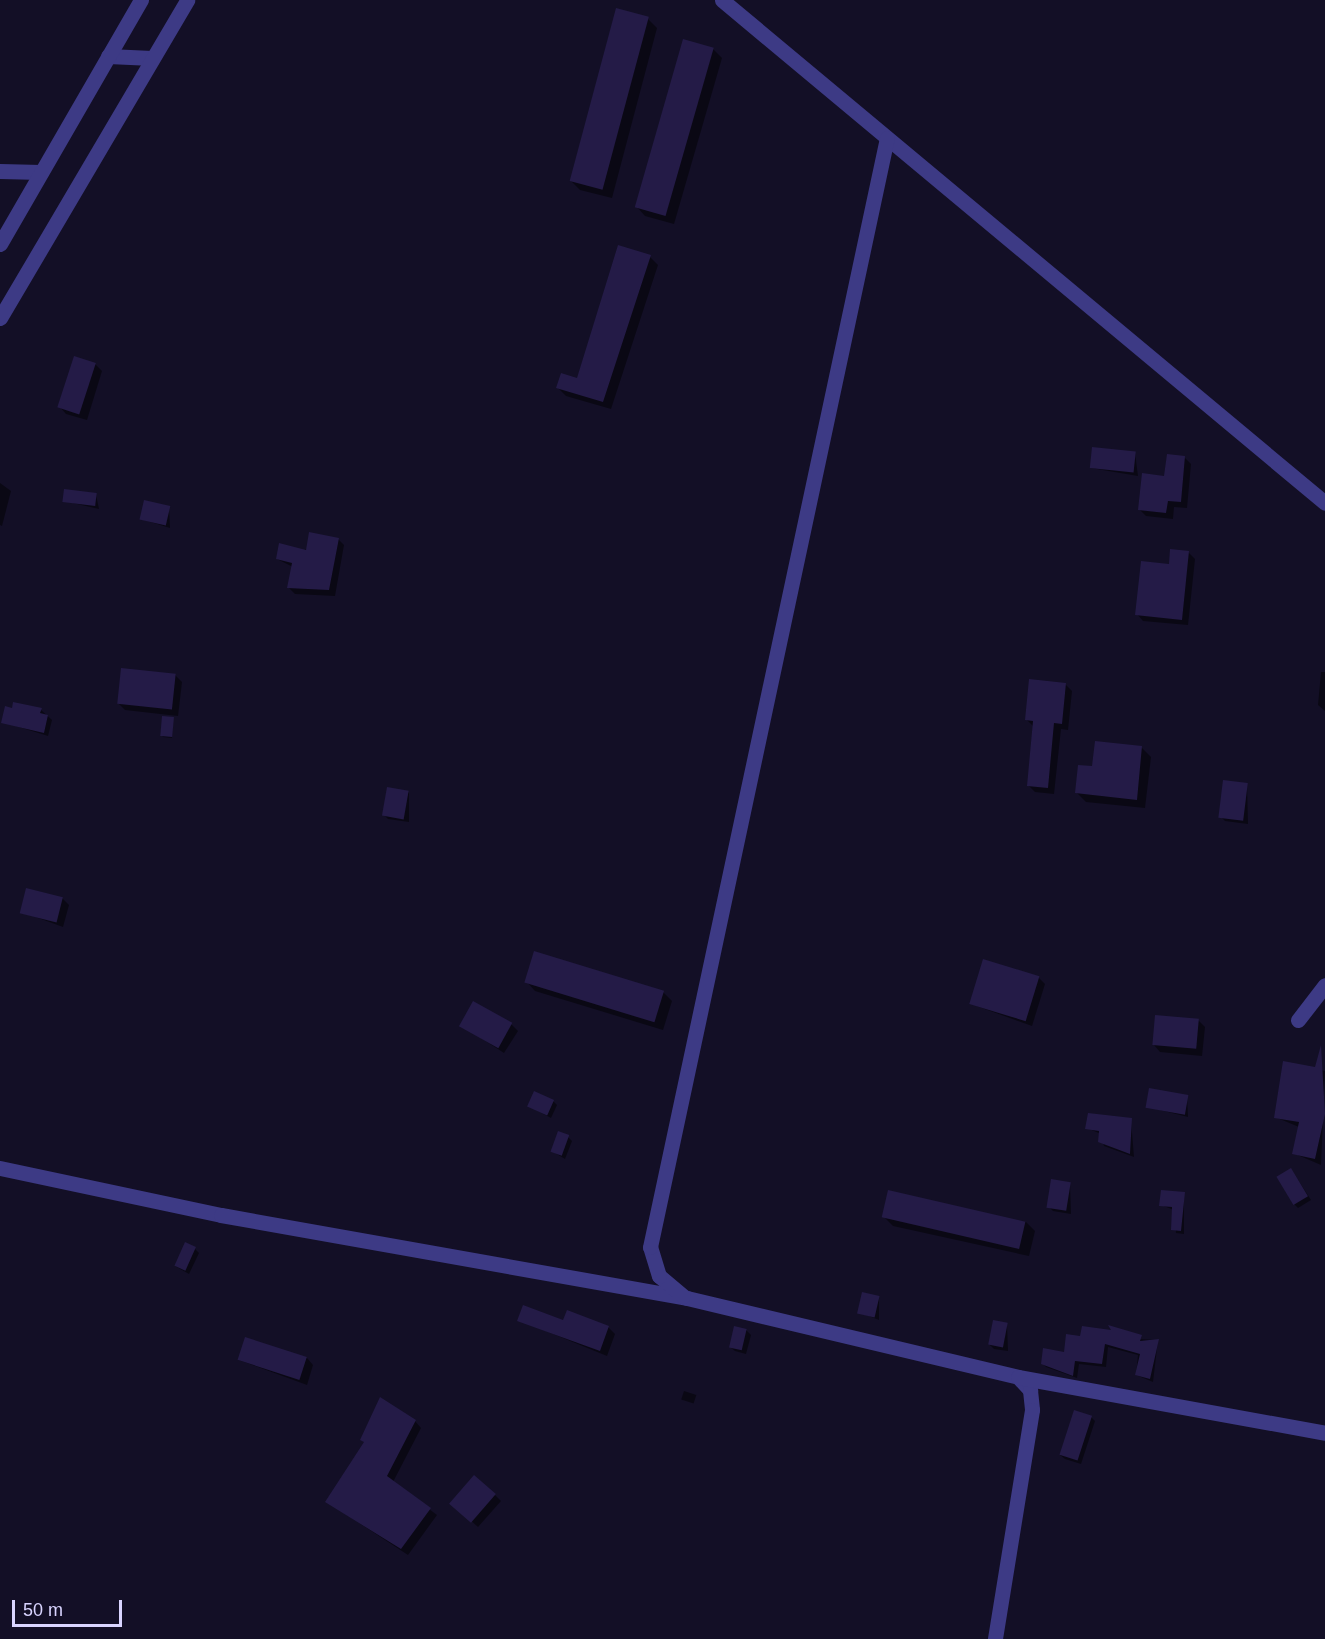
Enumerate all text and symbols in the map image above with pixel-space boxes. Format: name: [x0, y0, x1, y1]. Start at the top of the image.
scale bar: [15, 1588, 124, 1626]
text: 50 m: [23, 1600, 63, 1620]

